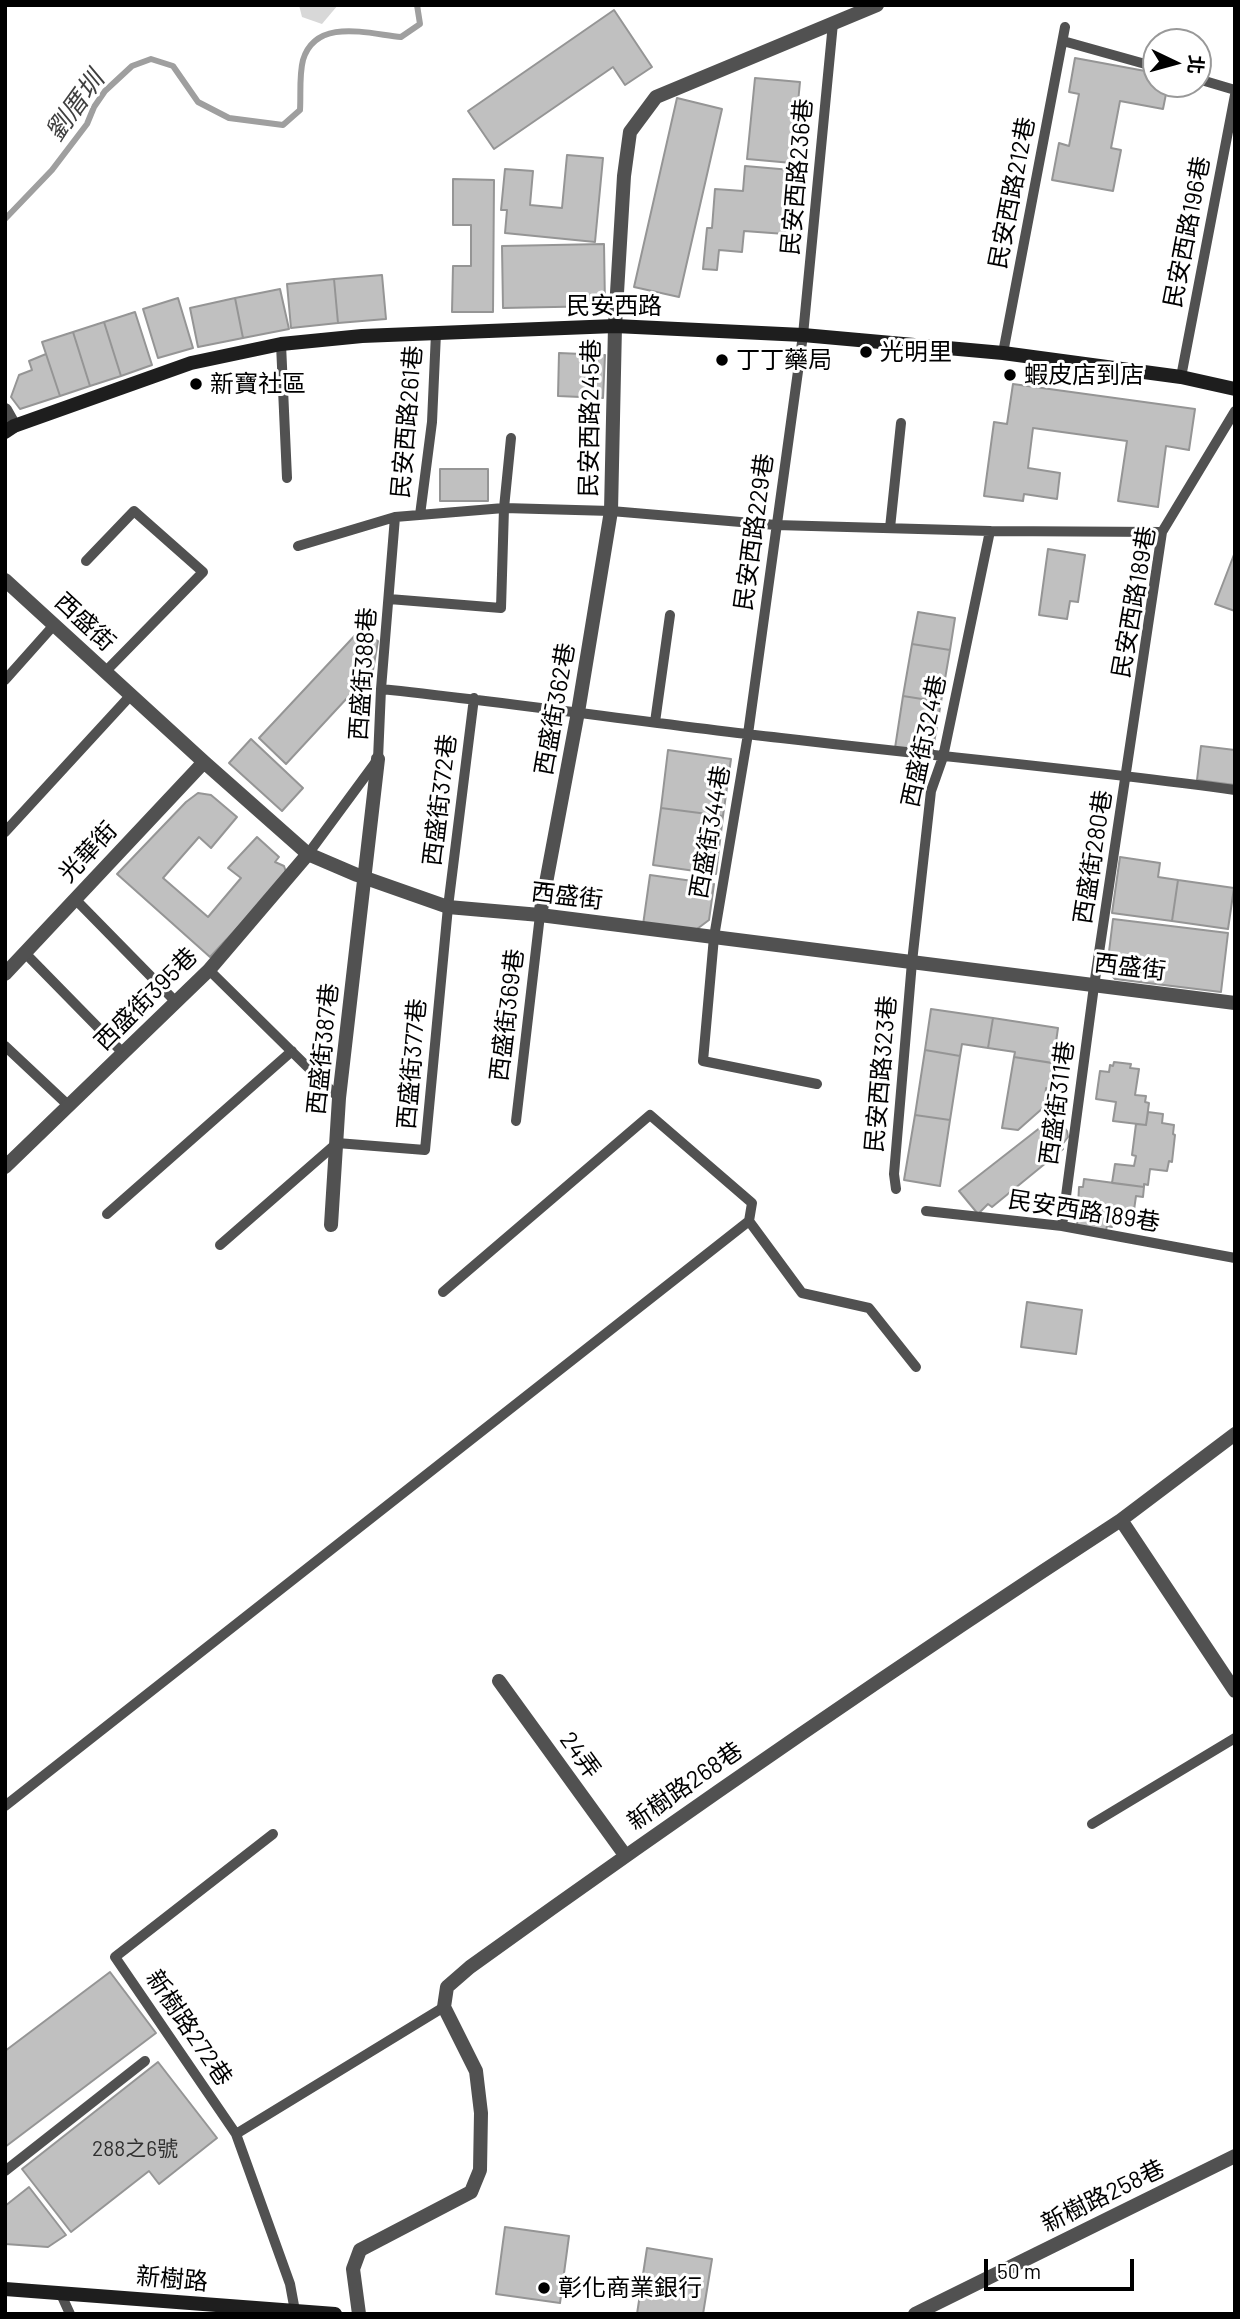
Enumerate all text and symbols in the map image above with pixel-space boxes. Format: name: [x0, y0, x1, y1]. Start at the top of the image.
north arrow: [1142, 28, 1212, 98]
text: 北: [1184, 54, 1209, 75]
water label: 劉厝圳: [39, 65, 111, 147]
street label: 民安西路236巷: [776, 97, 818, 257]
street label: 民安西路212巷: [983, 115, 1041, 271]
street label: 民安西路196巷: [1158, 154, 1216, 310]
street label: 民安西路: [566, 292, 662, 320]
place label: 光明里: [880, 338, 952, 366]
street label: 民安西路245巷: [574, 339, 606, 497]
street label: 民安西路261巷: [386, 344, 428, 500]
marker: 光明里: [858, 344, 874, 360]
place label: 丁丁藥局: [736, 346, 832, 374]
marker: 丁丁藥局: [714, 352, 730, 368]
place label: 蝦皮店到店: [1024, 361, 1144, 389]
marker: 蝦皮店到店: [1002, 367, 1018, 383]
place label: 新寶社區: [210, 370, 306, 398]
marker: 新寶社區: [188, 376, 204, 392]
street label: 民安西路229巷: [729, 452, 779, 612]
street label: 民安西路189巷: [1106, 524, 1162, 680]
street label: 西盛街: [49, 587, 121, 657]
street label: 西盛街388巷: [344, 606, 382, 742]
street label: 西盛街362巷: [529, 641, 581, 777]
street label: 西盛街324巷: [896, 672, 952, 810]
street label: 西盛街372巷: [418, 732, 462, 868]
street label: 西盛街344巷: [684, 763, 736, 901]
street label: 西盛街280巷: [1068, 788, 1118, 926]
street label: 光華街: [53, 816, 123, 888]
street label: 西盛街: [530, 877, 604, 915]
street label: 西盛街395巷: [89, 942, 203, 1056]
street label: 西盛街369巷: [485, 947, 529, 1083]
street label: 西盛街: [1093, 948, 1167, 986]
street label: 西盛街387巷: [302, 982, 344, 1116]
street label: 民安西路323巷: [860, 994, 902, 1154]
street label: 西盛街377巷: [392, 997, 432, 1131]
street label: 西盛街311巷: [1034, 1039, 1080, 1167]
street label: 民安西路189巷: [1006, 1185, 1162, 1237]
street label: 24弄: [554, 1726, 606, 1784]
street label: 新樹路268巷: [622, 1736, 748, 1836]
street label: 新樹路272巷: [140, 1965, 238, 2091]
house number: 288之6號: [92, 2136, 178, 2162]
street label: 新樹路258巷: [1037, 2154, 1169, 2238]
scale bar: [988, 2246, 1138, 2290]
text: 50 m: [997, 2258, 1041, 2283]
street label: 新樹路: [135, 2262, 209, 2296]
place label: 彰化商業銀行: [558, 2274, 702, 2302]
marker: 彰化商業銀行: [536, 2280, 552, 2296]

